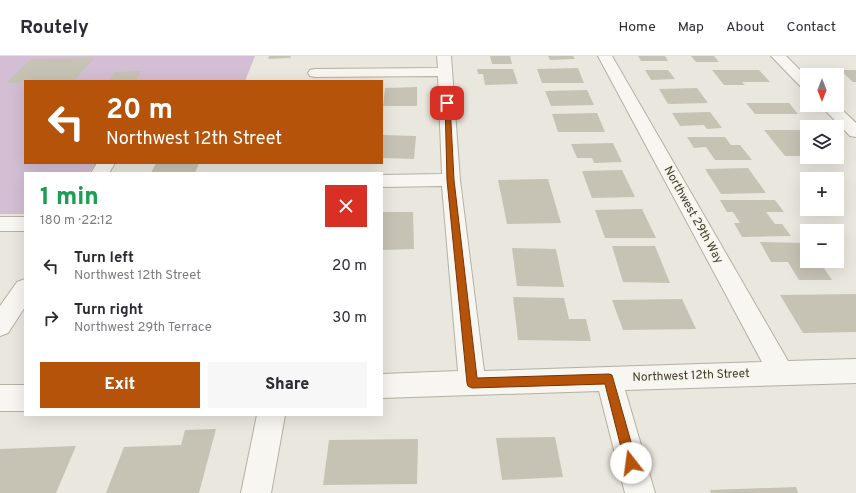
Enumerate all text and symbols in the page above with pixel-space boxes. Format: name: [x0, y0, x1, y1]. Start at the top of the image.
text: Routely: [20, 16, 89, 40]
text: Home: [619, 19, 656, 36]
text: Map: [678, 19, 704, 36]
text: About: [726, 19, 765, 36]
text: Contact: [787, 19, 836, 36]
north arrow: [800, 68, 844, 112]
map controls: [800, 68, 844, 268]
pin: [430, 86, 464, 120]
icon: arrive: [436, 92, 458, 114]
text: 20 m: [106, 93, 173, 129]
icon: left: [40, 96, 92, 148]
button: layers: [800, 120, 844, 164]
text: Northwest 12th Street: [106, 128, 282, 151]
street label: Northwest 29th Way: [660, 163, 726, 267]
button: +: [800, 172, 844, 216]
text: 1 min: [40, 183, 99, 213]
button: close: [325, 185, 367, 227]
text: 180 m · 22:12: [40, 213, 113, 229]
button: −: [800, 224, 844, 268]
text: Turn left: [74, 249, 134, 268]
icon: left: [40, 255, 62, 277]
text: 20 m: [332, 257, 367, 276]
text: Northwest 12th Street: [74, 268, 201, 284]
text: Turn right: [74, 301, 143, 320]
icon: right: [40, 307, 62, 329]
text: 30 m: [332, 309, 367, 328]
text: Northwest 29th Terrace: [74, 320, 212, 336]
button: Exit: [40, 362, 200, 408]
button: Share: [208, 362, 367, 408]
street label: Northwest 12th Street: [632, 366, 750, 386]
position arrow: [610, 442, 652, 484]

